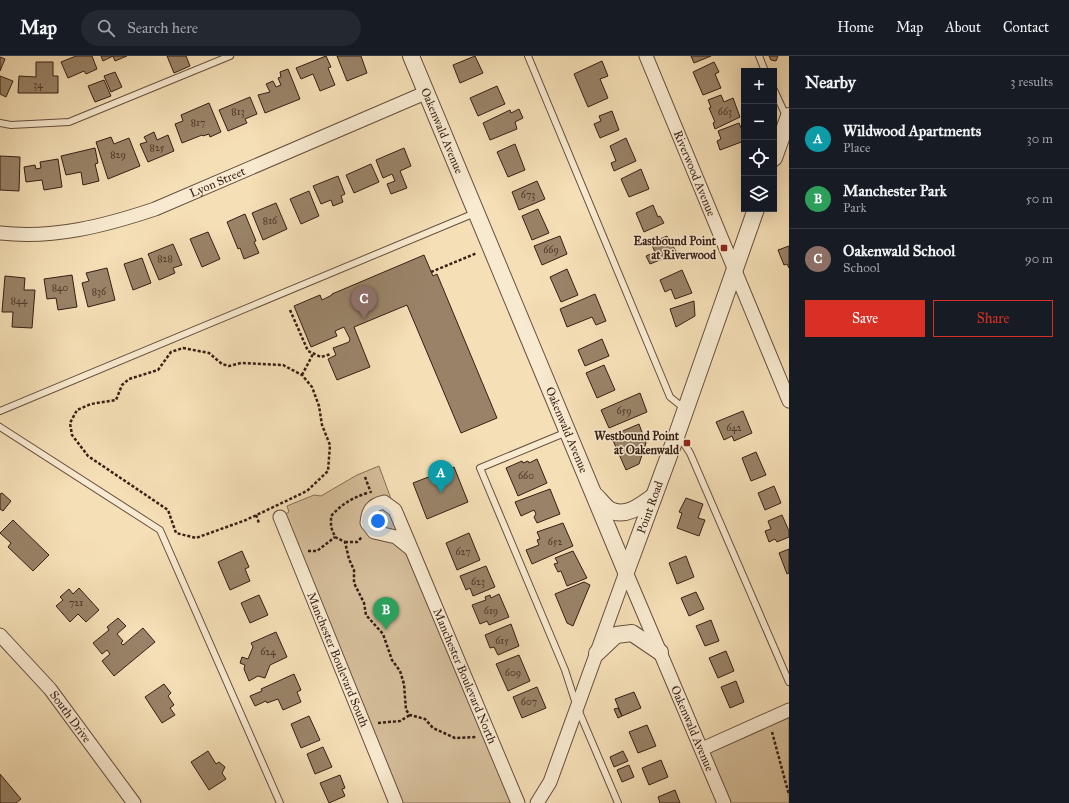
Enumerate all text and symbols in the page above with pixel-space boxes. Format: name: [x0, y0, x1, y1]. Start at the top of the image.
search box: [81, 10, 361, 46]
text: Map: [20, 16, 57, 39]
icon: search: [95, 17, 117, 39]
text: Search here: [127, 19, 198, 37]
text: Home: [837, 19, 874, 36]
text: Map: [896, 19, 923, 36]
text: About: [945, 19, 981, 36]
text: Contact: [1003, 19, 1049, 36]
map controls: [741, 68, 777, 212]
button: +: [741, 68, 777, 104]
text: Nearby: [805, 72, 856, 93]
text: 3 results: [1010, 74, 1053, 90]
house number: 34: [33, 79, 43, 91]
street label: Oakenwald Avenue: [418, 86, 466, 176]
button: −: [741, 104, 777, 140]
house number: 813: [231, 106, 245, 118]
house number: 663: [718, 106, 732, 118]
house number: 817: [191, 117, 205, 129]
text: Wildwood Apartments: [843, 122, 981, 140]
street label: Riverwood Avenue: [671, 128, 719, 218]
text: A: [814, 131, 822, 147]
text: 30 m: [1027, 131, 1053, 147]
button: locate: [741, 140, 777, 176]
text: Place: [843, 140, 870, 156]
house number: 825: [150, 142, 165, 154]
house number: 829: [110, 149, 126, 161]
street label: Lyon Street: [187, 164, 248, 200]
button: layers: [741, 176, 777, 212]
text: Manchester Park: [843, 182, 947, 200]
house number: 673: [521, 189, 535, 201]
text: B: [814, 191, 822, 207]
text: 50 m: [1026, 191, 1053, 207]
text: Park: [843, 200, 867, 216]
house number: 816: [263, 215, 278, 227]
place label: Eastbound Point at Riverwood: [634, 234, 717, 262]
text: Oakenwald School: [843, 242, 955, 260]
marker: Eastbound Point at Riverwood: [719, 243, 729, 253]
house number: 669: [543, 244, 559, 256]
text: C: [814, 251, 822, 267]
text: 90 m: [1025, 251, 1053, 267]
house number: 828: [157, 253, 173, 265]
text: School: [843, 260, 880, 276]
house number: 840: [52, 282, 69, 294]
house number: 836: [92, 286, 107, 298]
pin: C: [351, 286, 377, 319]
house number: 844: [11, 295, 28, 307]
button: Save: [805, 300, 925, 337]
button: Share: [933, 300, 1053, 337]
street label: Oakenwald Avenue: [543, 385, 591, 475]
house number: 659: [616, 405, 632, 417]
house number: 642: [726, 422, 742, 434]
place label: Westbound Point at Oakenwald: [594, 429, 680, 457]
marker: Westbound Point at Oakenwald: [682, 438, 692, 448]
pin: A: [428, 460, 454, 493]
house number: 660: [518, 470, 534, 482]
street label: Point Road: [634, 479, 666, 535]
your location: [368, 511, 388, 531]
house number: 652: [548, 536, 562, 548]
house number: 627: [455, 546, 471, 558]
house number: 623: [471, 576, 485, 588]
street label: Manchester Boulevard South: [304, 590, 372, 730]
house number: 721: [69, 597, 83, 609]
pin: B: [373, 597, 399, 630]
house number: 619: [484, 605, 498, 617]
street label: Manchester Boulevard North: [430, 606, 499, 746]
house number: 615: [495, 635, 509, 647]
house number: 624: [260, 646, 276, 658]
house number: 609: [505, 667, 521, 679]
street label: Oakenwald Avenue: [668, 683, 717, 774]
street label: South Drive: [47, 688, 94, 745]
house number: 607: [521, 696, 537, 708]

